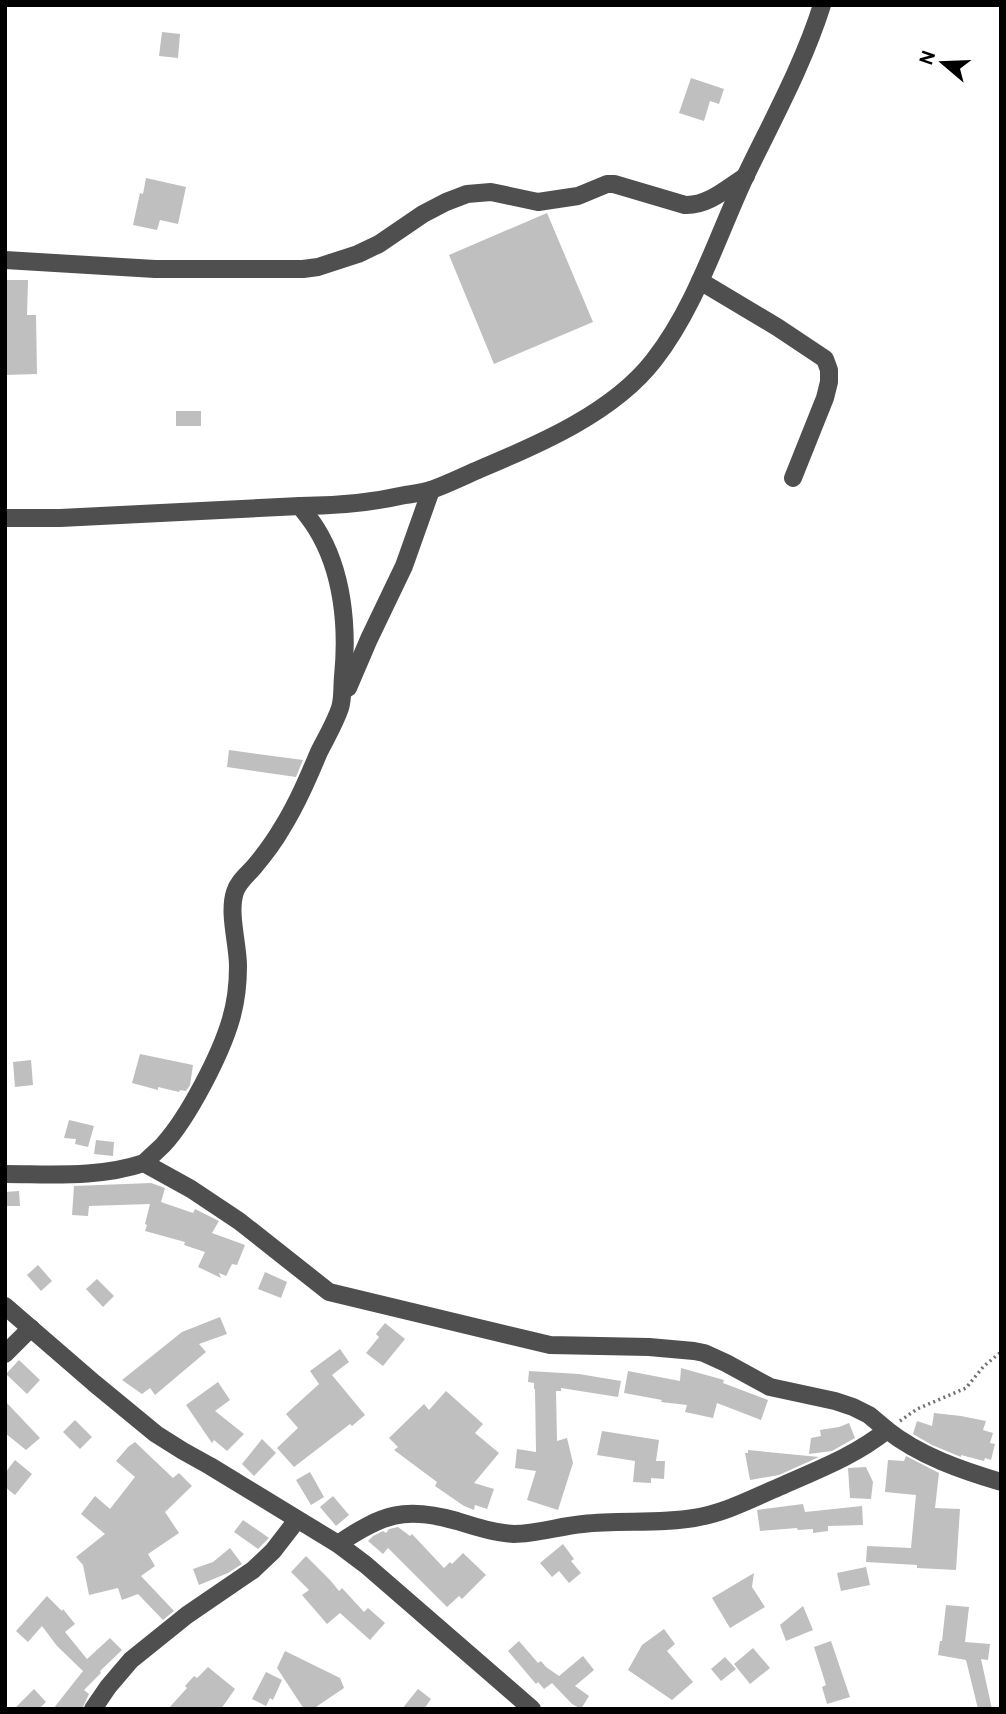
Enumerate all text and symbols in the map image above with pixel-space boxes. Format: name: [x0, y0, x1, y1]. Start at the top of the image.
north arrow: [908, 28, 978, 98]
text: N: [915, 48, 942, 68]

